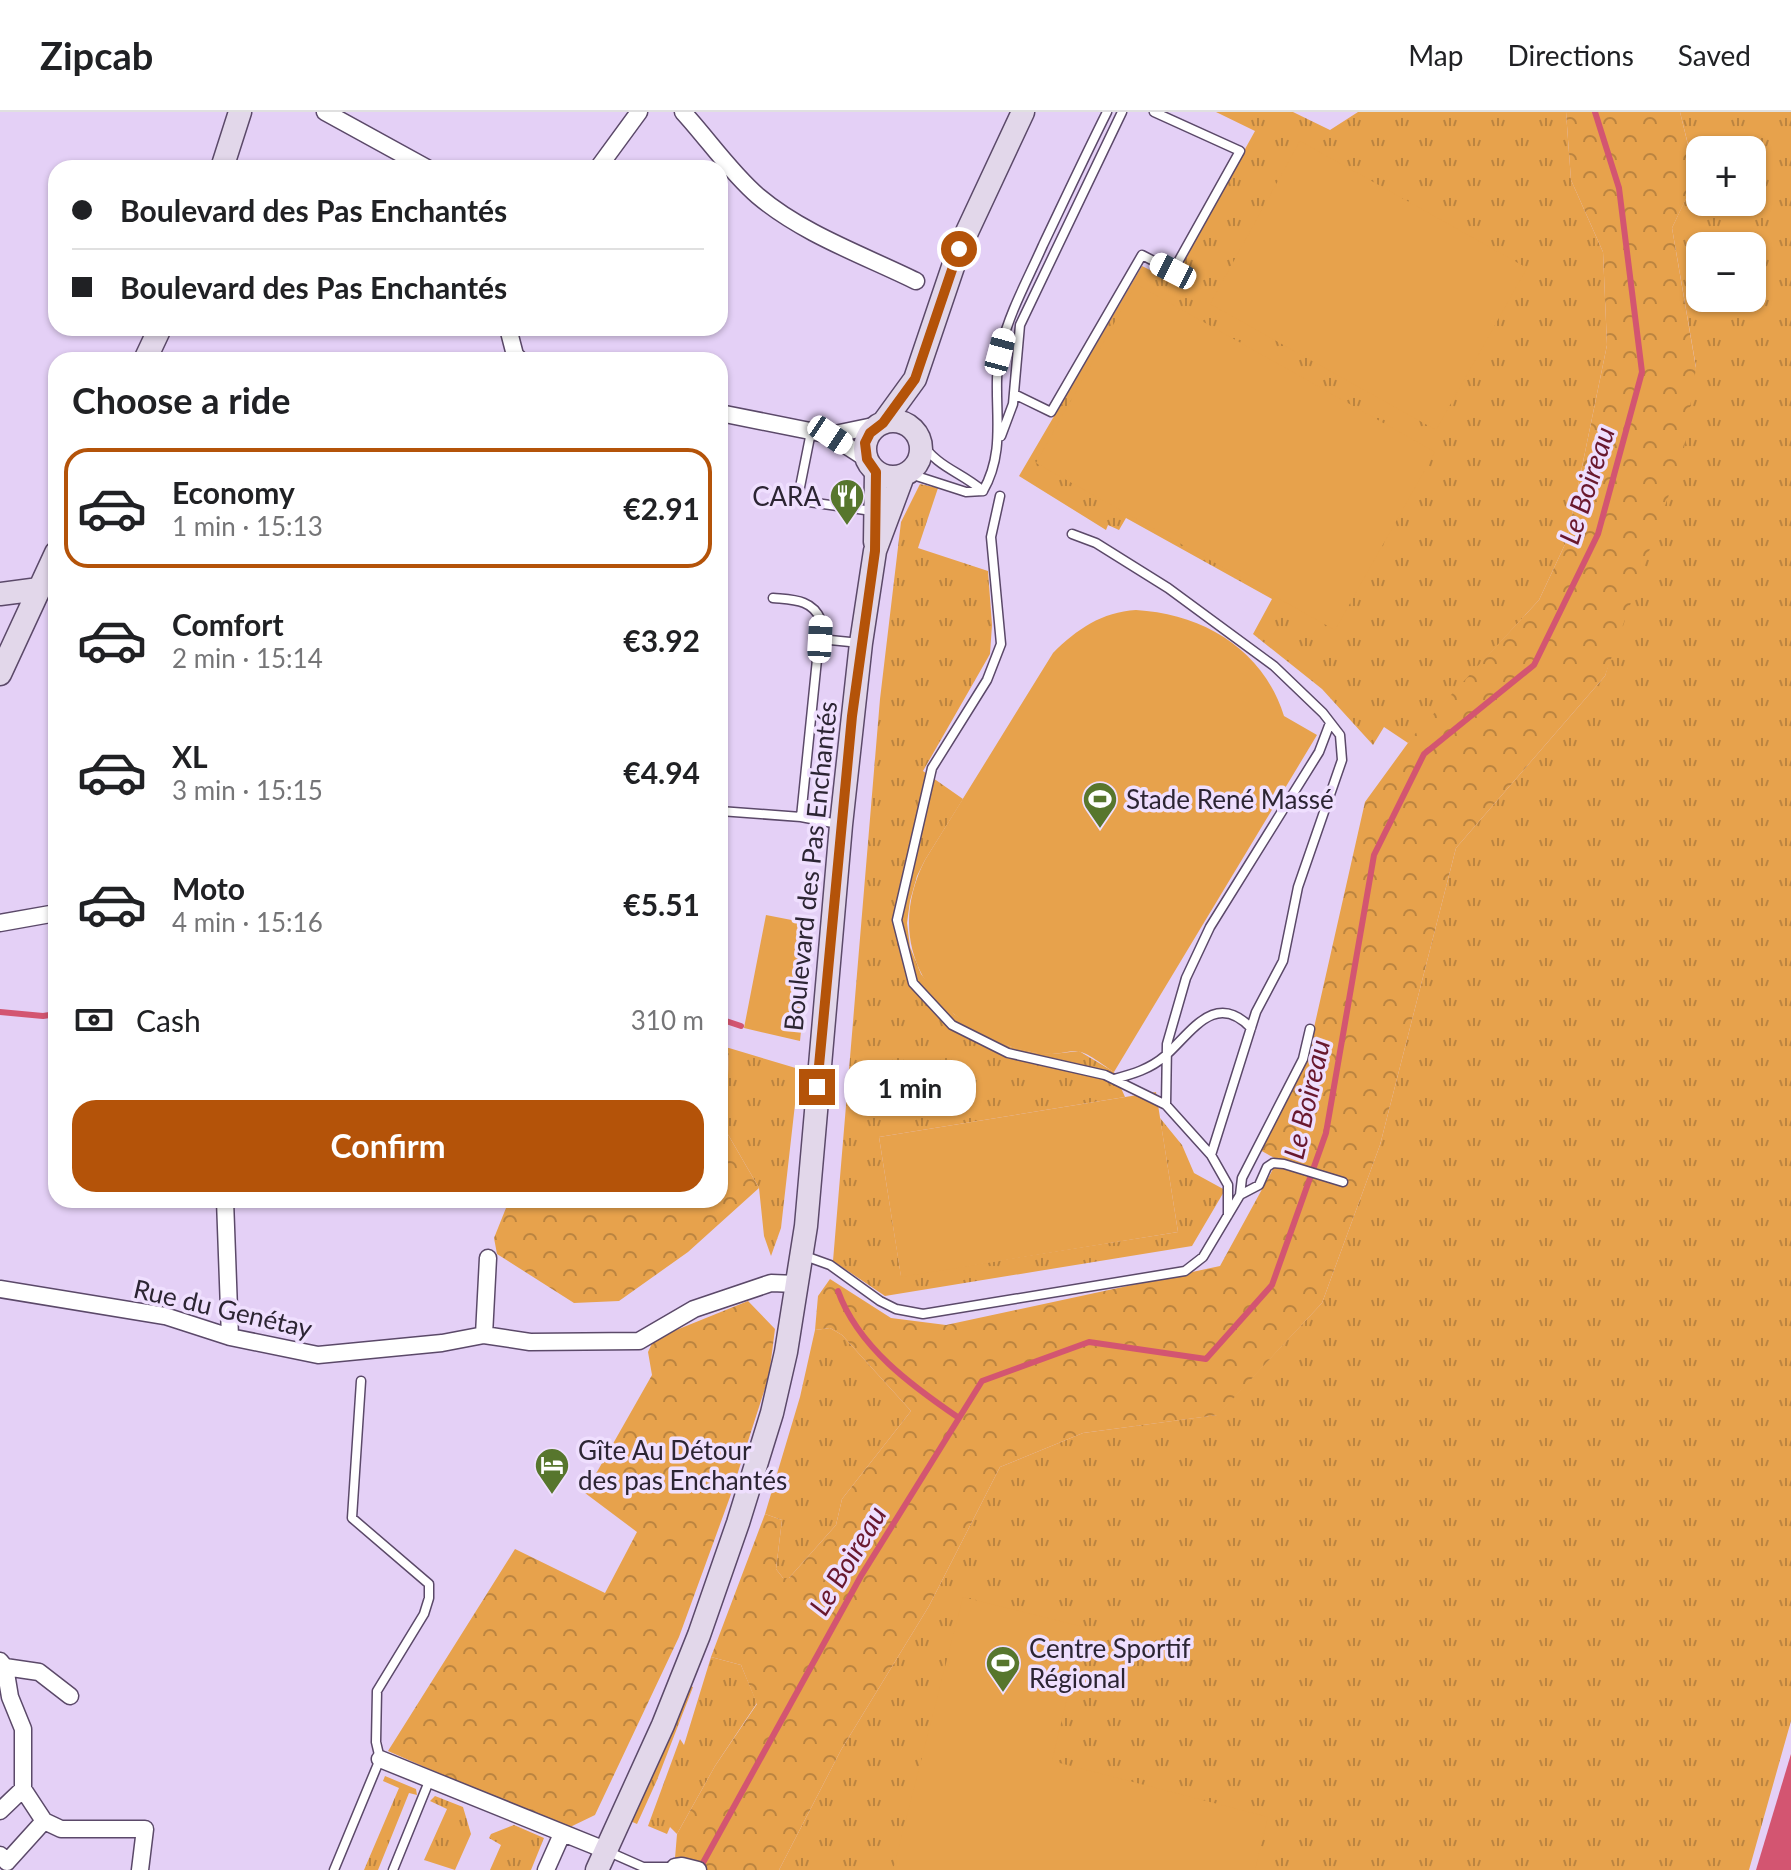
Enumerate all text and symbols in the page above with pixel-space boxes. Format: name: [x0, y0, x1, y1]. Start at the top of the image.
text: Zipcab: [40, 32, 153, 78]
text: Map: [1408, 38, 1463, 72]
text: Directions: [1507, 38, 1634, 72]
text: Saved: [1678, 38, 1751, 72]
map controls: [1686, 136, 1766, 312]
button: +: [1686, 136, 1766, 216]
text: Boulevard des Pas Enchantés: [120, 192, 507, 228]
route start: [941, 231, 977, 267]
button: −: [1686, 232, 1766, 312]
car: [1146, 249, 1200, 293]
text: Boulevard des Pas Enchantés: [120, 269, 507, 305]
car: [982, 326, 1018, 378]
text: Choose a ride: [72, 378, 291, 422]
car: [803, 412, 857, 458]
water label: Le Boireau: [1551, 422, 1621, 548]
icon: car: [76, 472, 148, 544]
text: Economy: [172, 474, 295, 510]
restaurant icon: CARA: [828, 477, 866, 527]
place label: CARA: [752, 480, 821, 512]
text: €2.91: [623, 490, 700, 526]
text: 1 min · 15:13: [172, 510, 323, 542]
icon: car: [76, 604, 148, 676]
text: Comfort: [172, 606, 284, 642]
car: [807, 614, 833, 664]
text: €3.92: [623, 622, 700, 658]
text: 2 min · 15:14: [172, 642, 323, 674]
street label: Boulevard des Pas Enchantés: [777, 700, 843, 1032]
icon: car: [76, 736, 148, 808]
text: XL: [172, 738, 208, 774]
text: €4.94: [623, 754, 700, 790]
text: 3 min · 15:15: [172, 774, 323, 806]
sports icon: Stade René Massé: [1081, 780, 1119, 830]
place label: Stade René Massé: [1126, 783, 1334, 815]
icon: car: [76, 868, 148, 940]
text: Moto: [172, 870, 245, 906]
text: €5.51: [623, 886, 700, 922]
text: 4 min · 15:16: [172, 906, 323, 938]
icon: cash: [72, 998, 116, 1042]
text: Cash: [136, 1002, 201, 1038]
text: 310 m: [631, 1004, 704, 1036]
water label: Le Boireau: [1276, 1036, 1336, 1162]
callout: 1 min: [845, 1059, 977, 1115]
route end: [799, 1069, 835, 1105]
text: 1 min: [878, 1072, 942, 1104]
button: Confirm: [72, 1100, 704, 1192]
street label: Rue du Genétay: [131, 1272, 316, 1344]
place label: Gîte Au Détour des pas Enchantés: [578, 1434, 787, 1496]
hotel icon: Gîte Au Détour des pas Enchantés: [533, 1446, 571, 1496]
water label: Le Boireau: [801, 1499, 893, 1621]
place label: Centre Sportif Régional: [1029, 1632, 1191, 1694]
sports icon: Centre Sportif Régional: [984, 1644, 1022, 1694]

